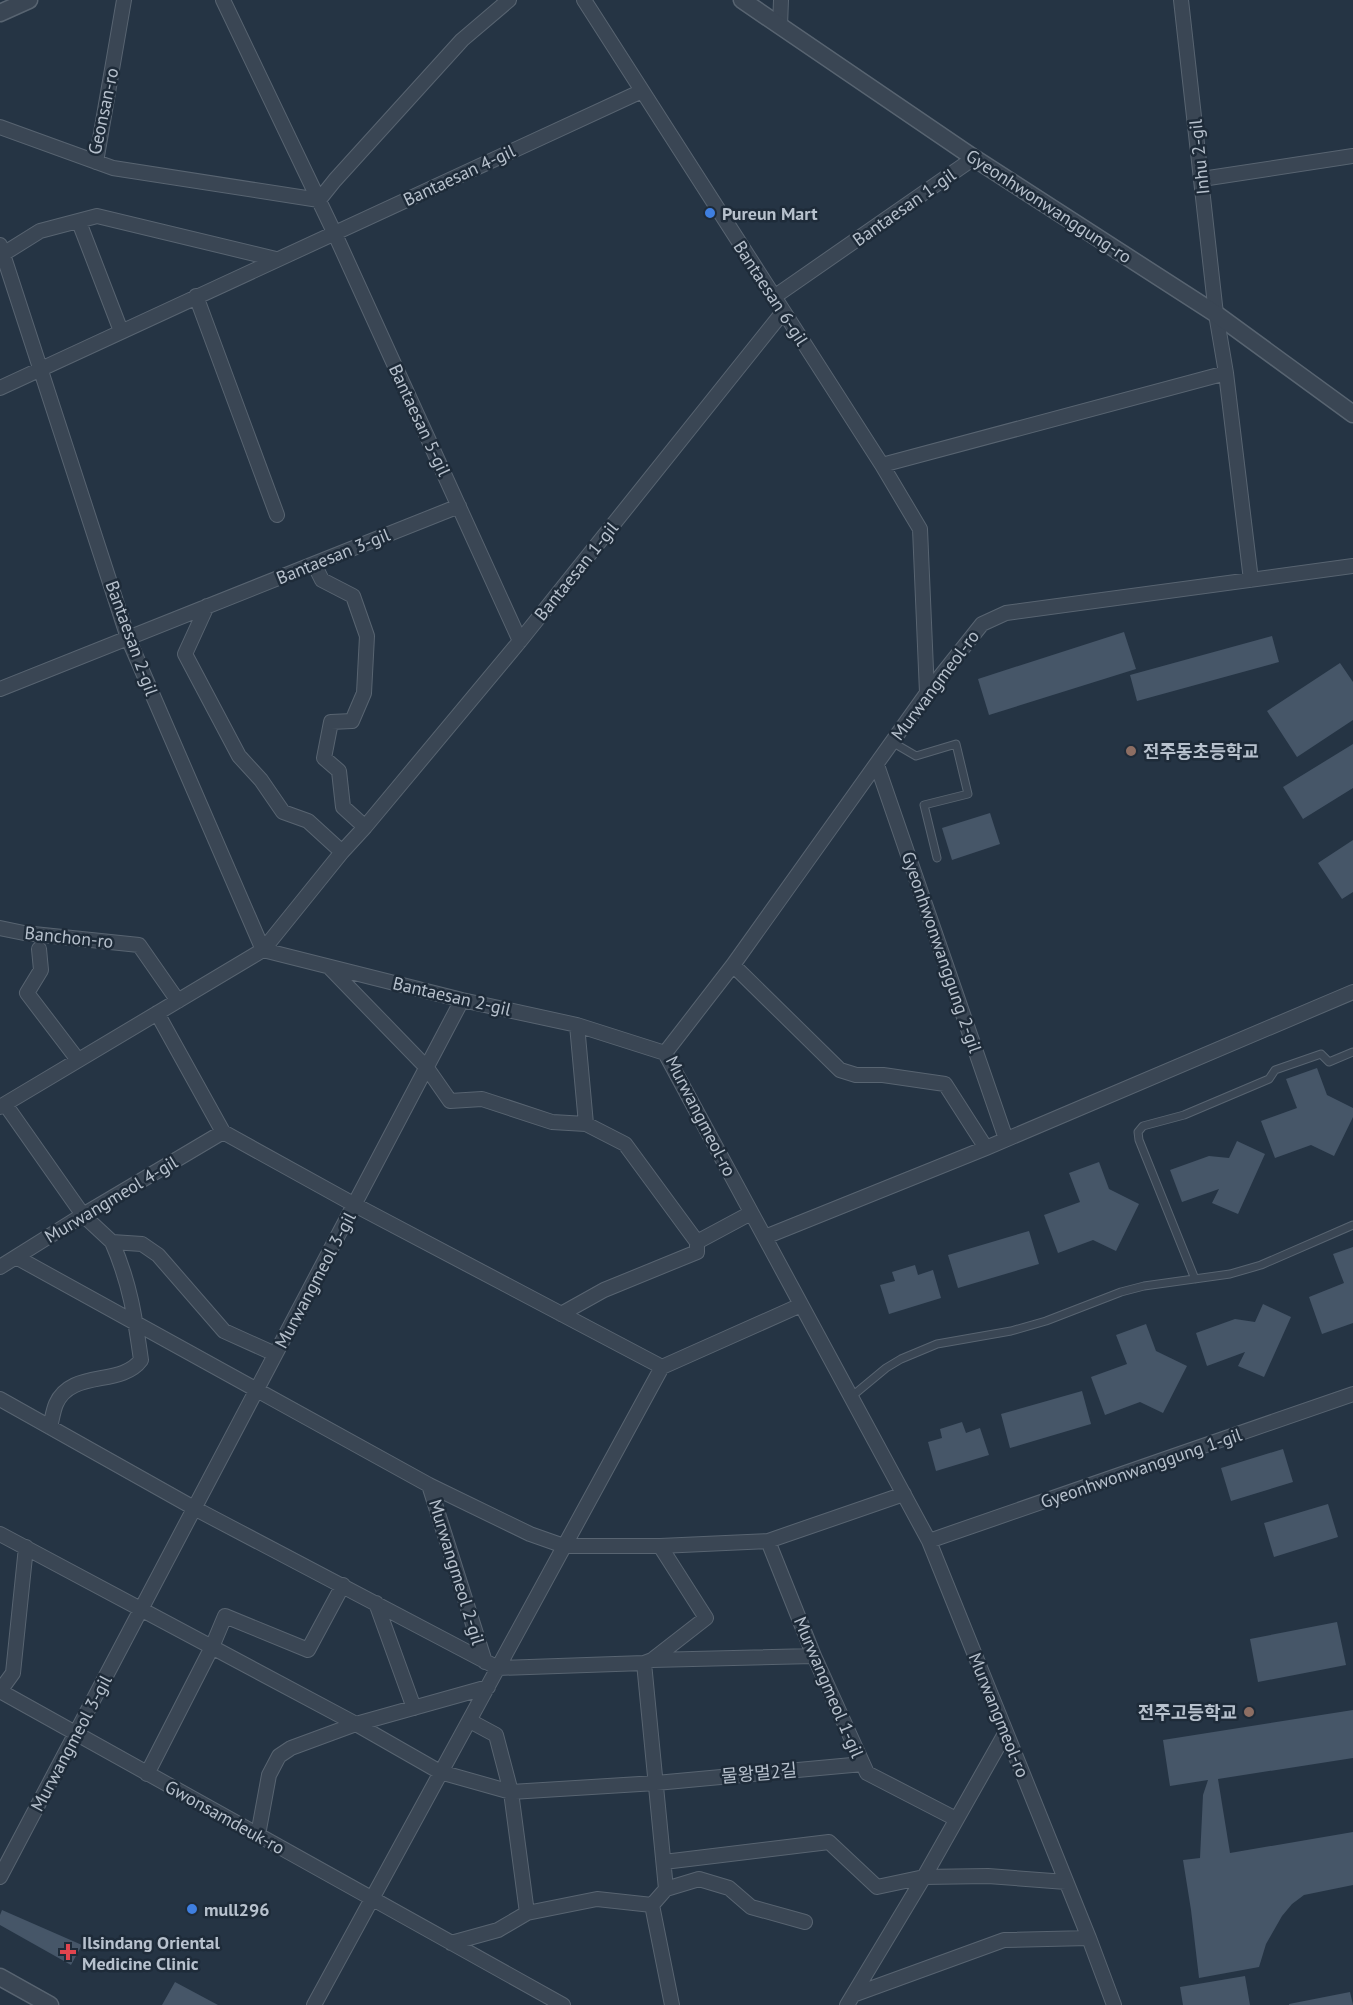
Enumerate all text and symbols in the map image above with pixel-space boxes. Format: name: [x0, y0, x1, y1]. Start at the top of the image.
street label: Geonsan-ro: [83, 66, 123, 156]
street label: Inhu 2-gil: [1184, 118, 1214, 196]
street label: Bantaesan 4-gil: [399, 139, 519, 211]
street label: Gyeonhwonwanggung-ro: [962, 144, 1136, 268]
street label: Bantaesan 1-gil: [848, 163, 961, 251]
place label: Pureun Mart: [722, 202, 818, 225]
marker: Pureun Mart: [703, 206, 717, 220]
street label: Bantaesan 6-gil: [728, 236, 814, 350]
street label: Bantaesan 5-gil: [384, 360, 456, 480]
street label: Bantaesan 1-gil: [529, 516, 623, 625]
street label: Bantaesan 3-gil: [273, 522, 394, 589]
street label: Bantaesan 2-gil: [101, 577, 164, 699]
street label: Murwangmeol-ro: [886, 625, 984, 745]
place label: 전주동초등학교: [1143, 740, 1259, 763]
marker: 전주동초등학교: [1124, 744, 1138, 758]
street label: Gyeonhwonwanggung 2-gil: [897, 848, 988, 1056]
street label: Banchon-ro: [24, 921, 114, 953]
street label: Bantaesan 2-gil: [391, 971, 514, 1021]
street label: Murwangmeol-ro: [661, 1052, 741, 1180]
street label: Murwangmeol 4-gil: [40, 1150, 182, 1248]
street label: Murwangmeol 3-gil: [269, 1207, 361, 1352]
street label: Gyeonhwonwanggung 1-gil: [1037, 1422, 1245, 1513]
street label: Murwangmeol 2-gil: [424, 1496, 490, 1648]
street label: Murwangmeol 1-gil: [789, 1613, 869, 1762]
street label: Murwangmeol-ro: [964, 1649, 1034, 1781]
street label: Murwangmeol 3-gil: [25, 1670, 117, 1815]
place label: 전주고등학교: [1138, 1701, 1237, 1724]
marker: 전주고등학교: [1242, 1705, 1256, 1719]
street label: 물왕멀2길: [720, 1758, 798, 1788]
street label: Gwonsamdeuk-ro: [161, 1775, 289, 1859]
place label: mull296: [204, 1898, 269, 1921]
marker: mull296: [185, 1902, 199, 1916]
place label: Ilsindang Oriental Medicine Clinic: [82, 1931, 220, 1975]
marker: Ilsindang Oriental Medicine Clinic: [59, 1943, 77, 1961]

